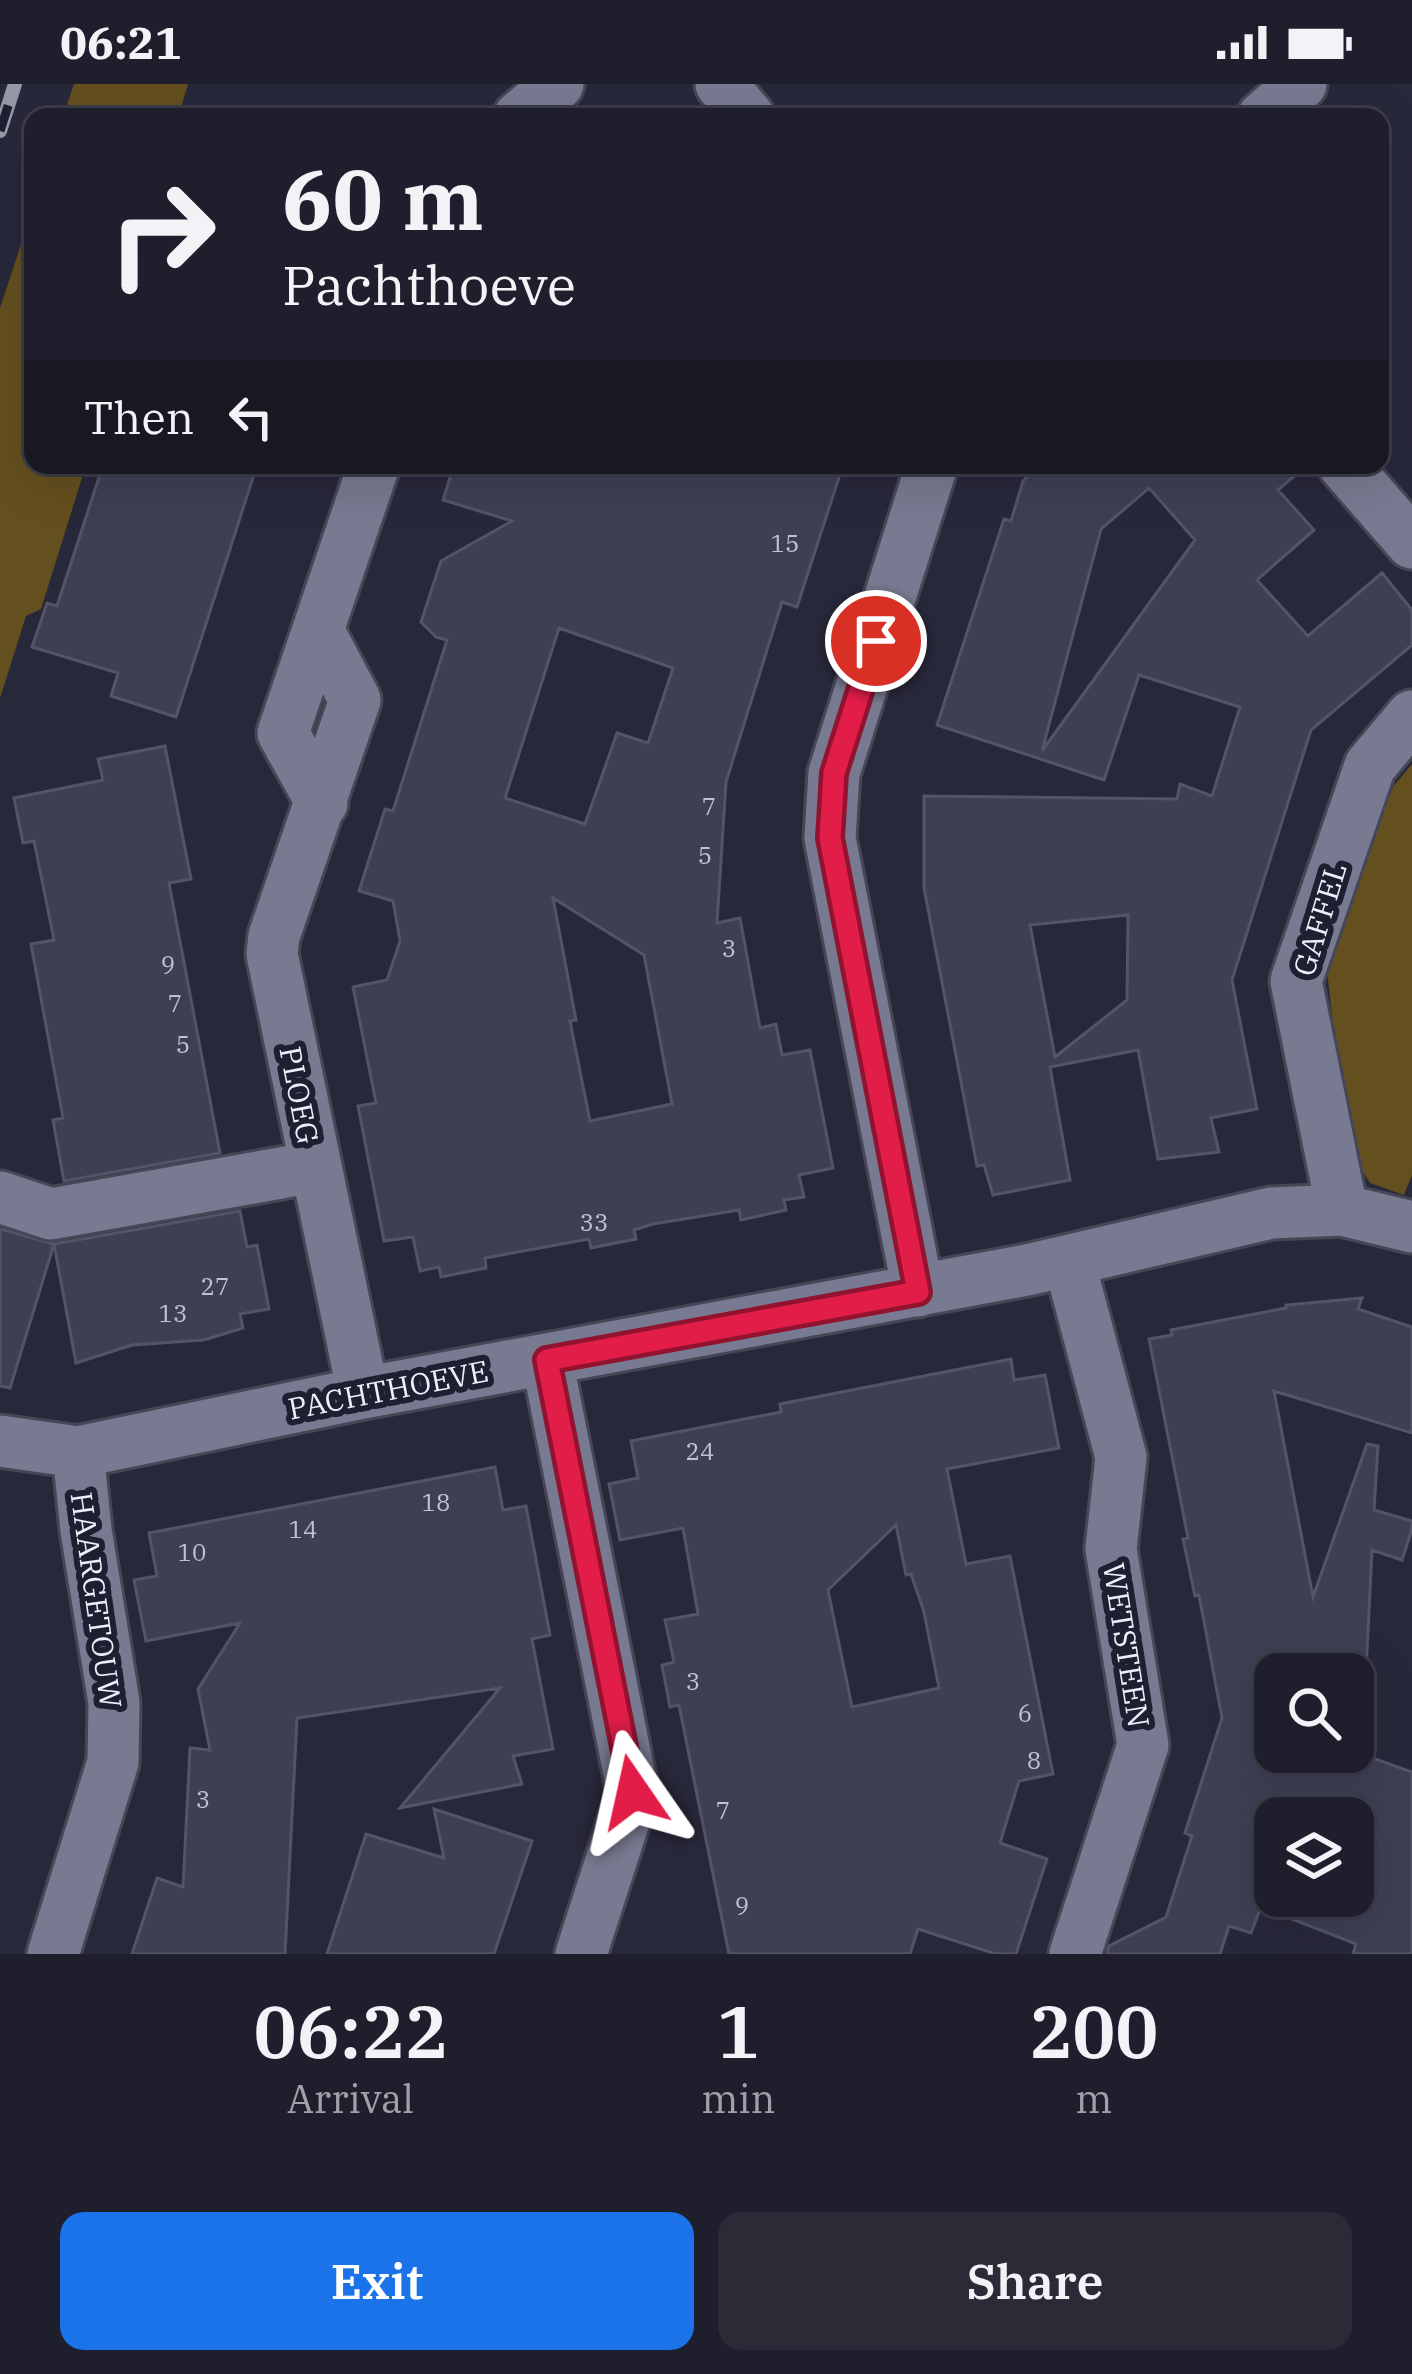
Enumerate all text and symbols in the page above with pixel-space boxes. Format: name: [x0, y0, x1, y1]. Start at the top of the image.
text: 06:21: [60, 13, 182, 71]
text: 60 m: [282, 144, 484, 253]
icon: right: [84, 156, 240, 312]
text: Pachthoeve: [282, 250, 576, 320]
icon: left: [218, 384, 284, 450]
text: Then: [84, 388, 194, 446]
house number: 15: [771, 527, 799, 559]
pin: [825, 590, 927, 692]
icon: arrive: [843, 608, 909, 674]
house number: 7: [702, 790, 716, 822]
house number: 5: [698, 839, 712, 871]
street label: GAFFEL: [1283, 858, 1355, 980]
house number: 3: [722, 932, 736, 964]
house number: 9: [161, 948, 175, 980]
house number: 7: [168, 987, 182, 1019]
house number: 5: [176, 1028, 190, 1060]
street label: PLOEG: [271, 1043, 329, 1147]
house number: 33: [580, 1206, 608, 1238]
house number: 27: [201, 1270, 229, 1302]
house number: 13: [159, 1297, 187, 1329]
street label: PACHTHOEVE: [285, 1350, 491, 1428]
house number: 24: [686, 1435, 714, 1467]
house number: 18: [422, 1486, 450, 1518]
street label: HAARGETOUW: [63, 1489, 131, 1711]
house number: 14: [289, 1513, 317, 1545]
house number: 10: [178, 1536, 206, 1568]
street label: WETSTEEN: [1095, 1560, 1159, 1730]
map controls: [1254, 1653, 1374, 1917]
button: search: [1254, 1653, 1374, 1773]
house number: 3: [686, 1665, 700, 1697]
house number: 6: [1018, 1697, 1032, 1729]
position arrow: [570, 1729, 696, 1855]
house number: 8: [1027, 1744, 1041, 1776]
house number: 3: [196, 1783, 210, 1815]
house number: 7: [716, 1794, 730, 1826]
button: layers: [1254, 1797, 1374, 1917]
house number: 9: [735, 1889, 749, 1921]
text: 06:22: [253, 1984, 448, 2078]
text: 1: [717, 1984, 760, 2078]
text: 200: [1029, 1984, 1159, 2078]
text: Arrival: [287, 2073, 414, 2124]
text: min: [701, 2073, 776, 2124]
text: m: [1075, 2073, 1112, 2124]
button: Exit: [60, 2212, 694, 2350]
button: Share: [718, 2212, 1352, 2350]

